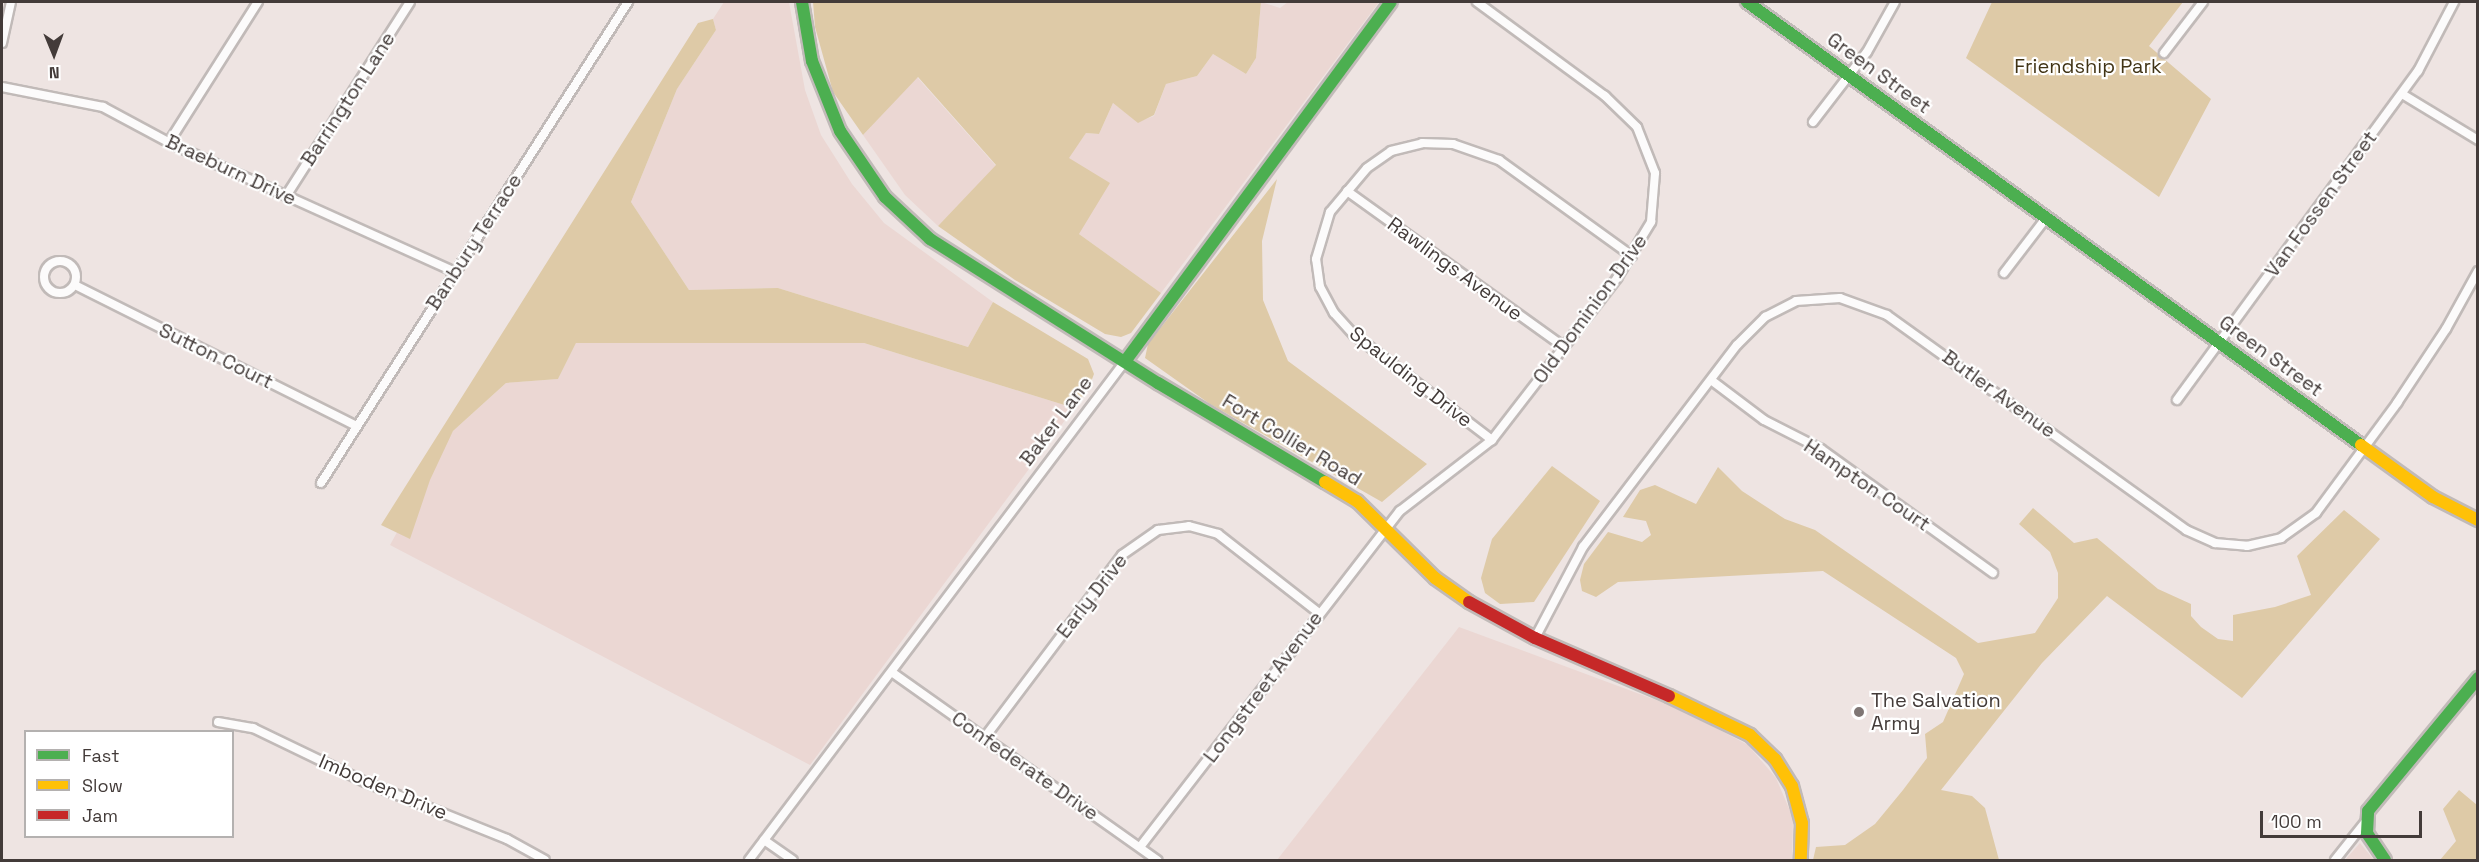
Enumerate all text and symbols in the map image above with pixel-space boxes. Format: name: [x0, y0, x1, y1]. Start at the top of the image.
north arrow: [24, 24, 84, 84]
street label: Green Street: [1822, 27, 1936, 119]
street label: Barrington Lane: [296, 28, 400, 170]
park label: Friendship Park: [2014, 54, 2162, 78]
text: N: [49, 62, 60, 83]
street label: Van Fossen Street: [2260, 126, 2382, 282]
street label: Braeburn Drive: [162, 129, 300, 211]
street label: Banbury Terrace: [421, 169, 527, 315]
street label: Rawlings Avenue: [1383, 212, 1527, 326]
street label: Old Dominion Drive: [1528, 230, 1652, 388]
street label: Green Street: [2214, 310, 2328, 402]
street label: Sutton Court: [155, 318, 277, 394]
street label: Spaulding Drive: [1345, 322, 1477, 432]
street label: Butler Avenue: [1937, 345, 2061, 443]
street label: Baker Lane: [1015, 371, 1097, 471]
street label: Fort Collier Road: [1218, 389, 1366, 491]
street label: Hampton Court: [1799, 434, 1935, 536]
street label: Early Drive: [1052, 549, 1132, 643]
street label: Longstreet Avenue: [1198, 607, 1328, 767]
place label: The Salvation Army: [1871, 688, 2001, 735]
marker: The Salvation Army: [1852, 705, 1866, 719]
street label: Confederate Drive: [947, 706, 1103, 826]
legend: [24, 730, 234, 838]
text: Fast: [82, 744, 119, 767]
street label: Imboden Drive: [315, 749, 451, 825]
text: Slow: [82, 774, 123, 797]
scale bar: [2263, 799, 2425, 837]
text: Jam: [82, 804, 118, 827]
text: 100 m: [2271, 810, 2322, 833]

